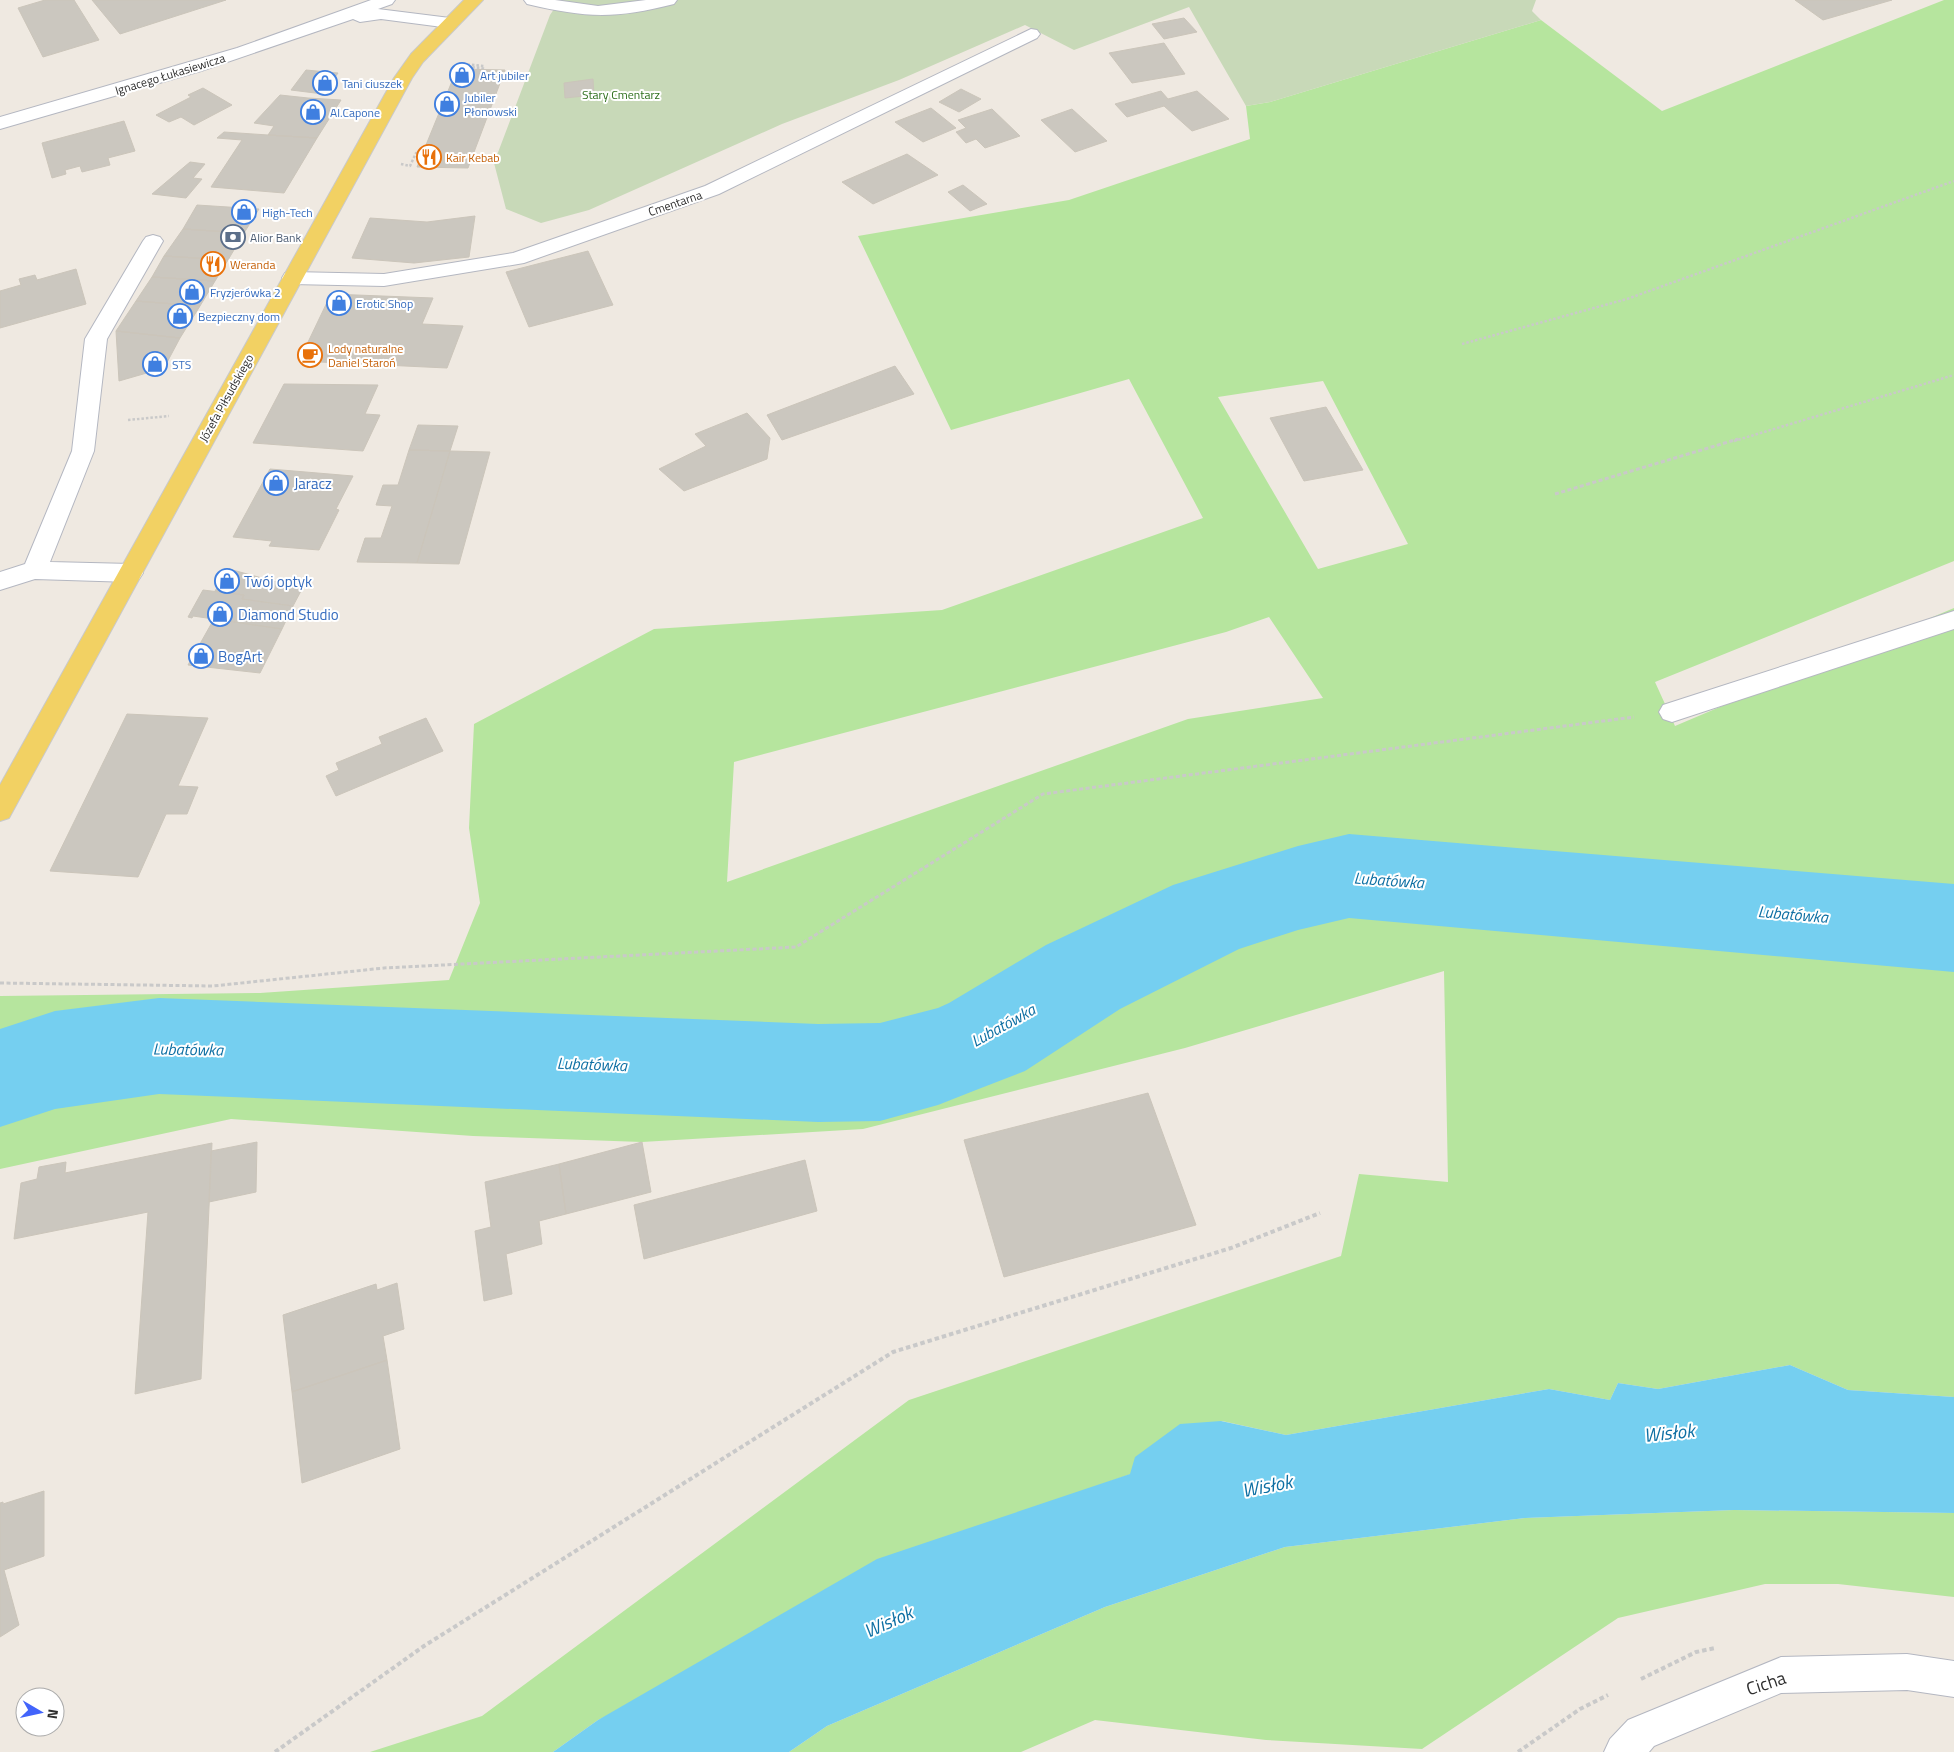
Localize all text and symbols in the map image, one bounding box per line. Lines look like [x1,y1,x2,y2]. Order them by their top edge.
street label: Ignacego Łukasiewicza [113,48,227,100]
shop icon: Art jubiler [449,62,475,88]
place label: Art jubiler [480,66,529,85]
shop icon: Tani ciuszek [312,70,338,96]
place label: Tani ciuszek [342,74,402,93]
park label: Stary Cmentarz [582,85,660,104]
place label: Jubiler Płonowski [464,88,517,121]
shop icon: Jubiler Płonowski [434,91,460,117]
shop icon: Al.Capone [300,99,326,125]
place label: Al.Capone [330,103,380,122]
restaurant icon: Kair Kebab [416,144,442,170]
place label: Kair Kebab [446,148,500,167]
street label: Cmentarna [646,185,704,221]
shop icon: High-Tech [231,199,257,225]
place label: High-Tech [262,203,313,222]
bank icon: Alior Bank [220,224,246,250]
place label: Alior Bank [250,228,302,247]
restaurant icon: Weranda [200,251,226,277]
place label: Weranda [230,255,275,274]
shop icon: Fryzjerówka 2 [179,279,205,305]
place label: Fryzjerówka 2 [210,283,281,302]
shop icon: Erotic Shop [326,290,352,316]
place label: Erotic Shop [356,294,413,313]
shop icon: Bezpieczny dom [167,303,193,329]
place label: Bezpieczny dom [198,307,280,326]
place label: Lody naturalne Daniel Staroń [328,339,403,372]
cafe icon: Lody naturalne Daniel Staroń [297,342,323,368]
street label: Józefa Piłsudskiego [194,350,258,446]
shop icon: STS [142,351,168,377]
place label: STS [172,355,191,374]
shop icon: Jaracz [263,470,289,496]
place label: Jaracz [294,472,332,495]
shop icon: Twój optyk [214,568,240,594]
place label: Twój optyk [244,570,312,593]
shop icon: Diamond Studio [207,601,233,627]
place label: Diamond Studio [238,603,339,626]
shop icon: BogArt [188,643,214,669]
place label: BogArt [218,645,263,668]
water label: Lubatówka [1353,866,1426,894]
water label: Lubatówka [1757,899,1830,929]
water label: Lubatówka [966,997,1040,1053]
water label: Lubatówka [153,1036,224,1062]
water label: Lubatówka [557,1051,628,1077]
water label: Wisłok [1642,1415,1698,1449]
water label: Wisłok [1239,1465,1297,1504]
water label: Wisłok [859,1596,919,1645]
street label: Cicha [1743,1664,1789,1702]
north arrow [15,1687,65,1737]
text: N [42,1708,64,1721]

